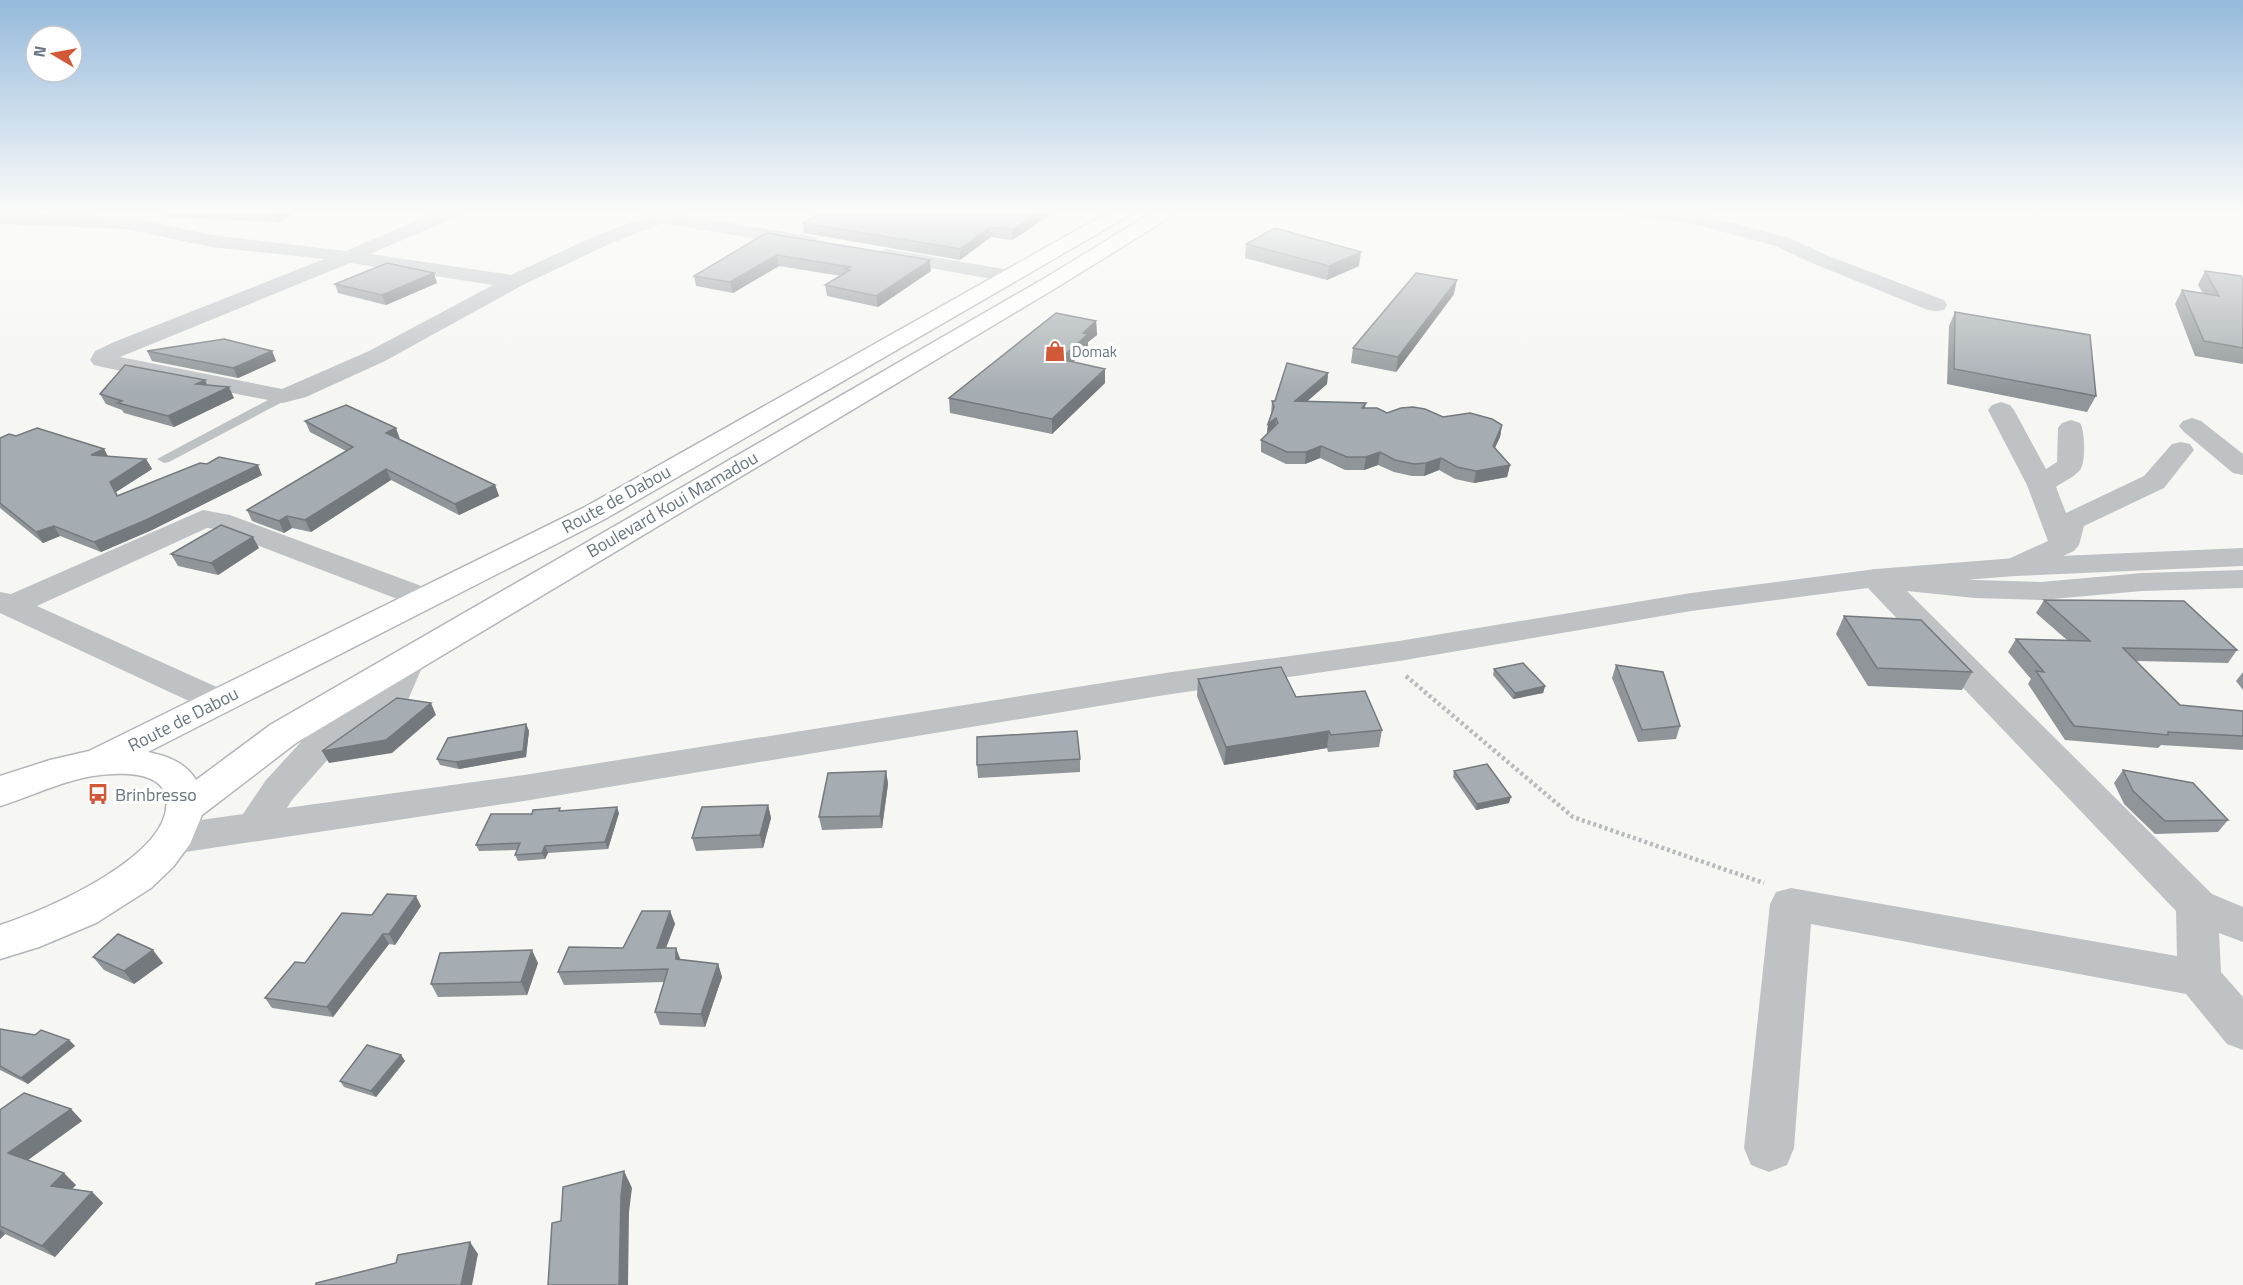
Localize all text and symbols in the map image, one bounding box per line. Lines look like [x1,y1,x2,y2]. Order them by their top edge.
north arrow [24,24,84,84]
text: N [26,44,52,59]
shop icon: Domak [1043,339,1067,363]
place label: Domak [1072,340,1117,363]
street label: Boulevard Koui Mamadou [581,444,763,564]
street label: Route de Dabou [556,458,676,540]
street label: Route de Dabou [123,679,243,759]
place label: Brinbresso [115,781,197,808]
bus stop icon: Brinbresso [86,782,110,806]

